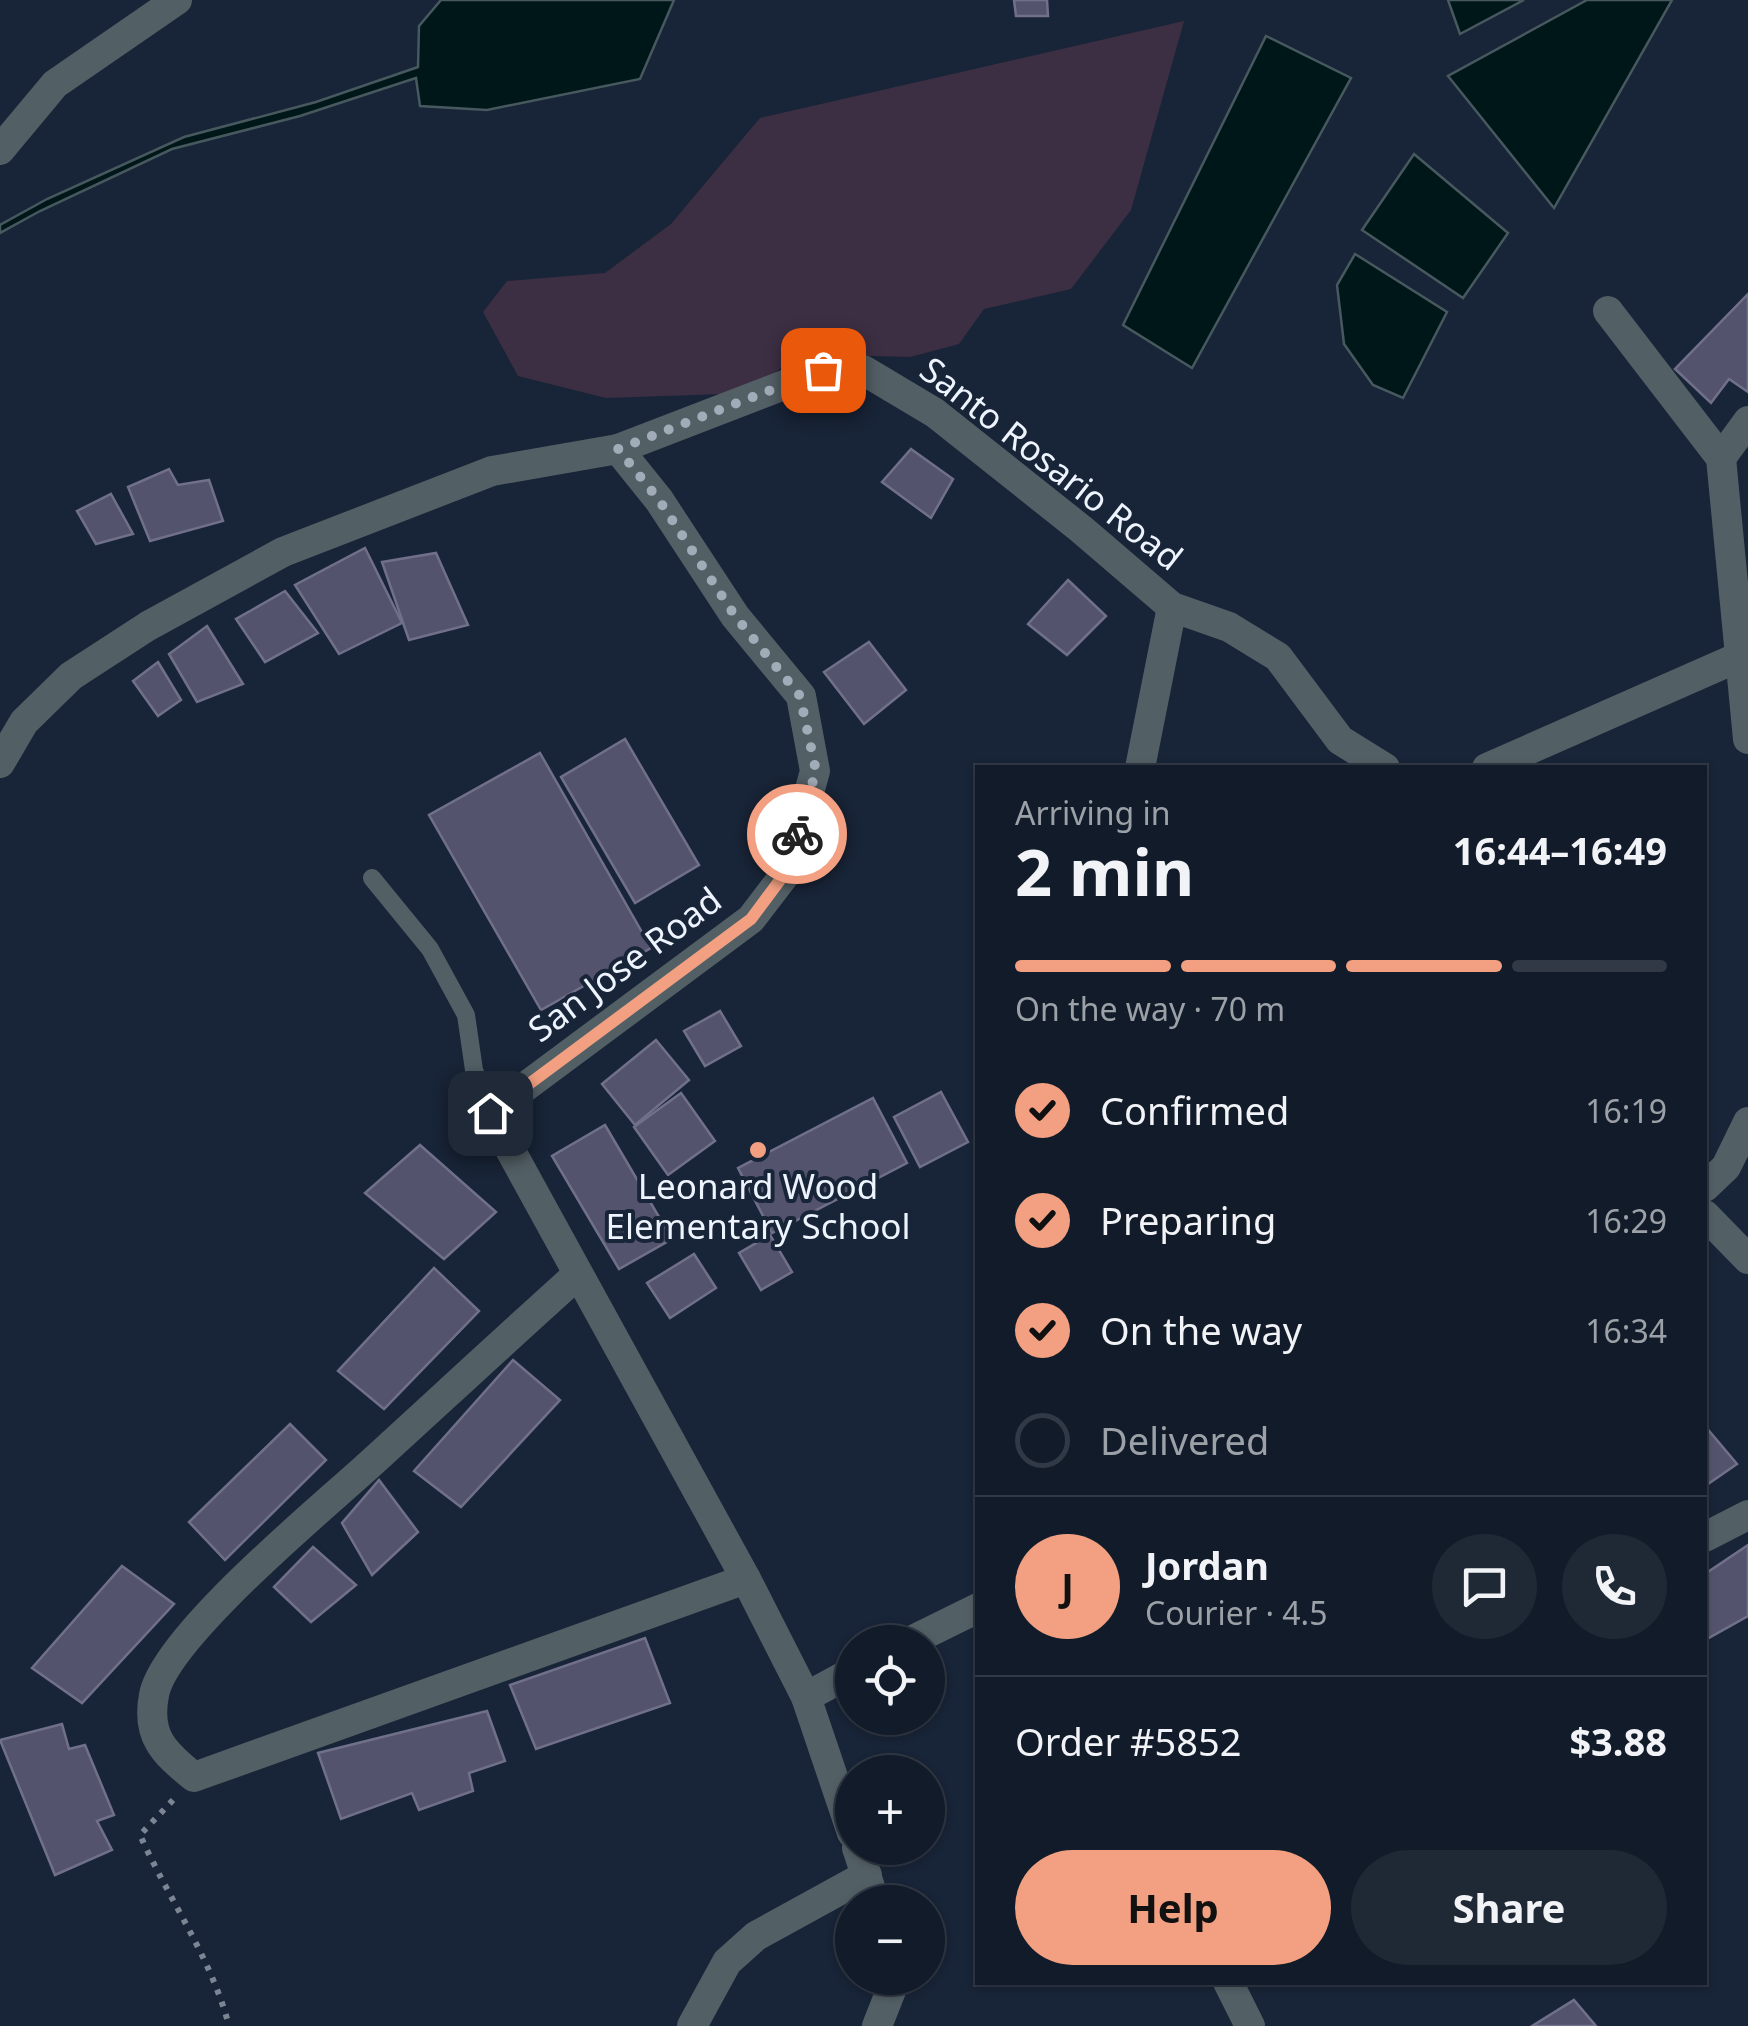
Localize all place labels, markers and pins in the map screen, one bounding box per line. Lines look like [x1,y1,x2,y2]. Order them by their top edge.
pin [781,328,866,413]
pin [448,1071,533,1156]
marker: Leonard Wood Elementary School [747,1139,769,1161]
place label: Leonard Wood Elementary School [605,1162,911,1249]

